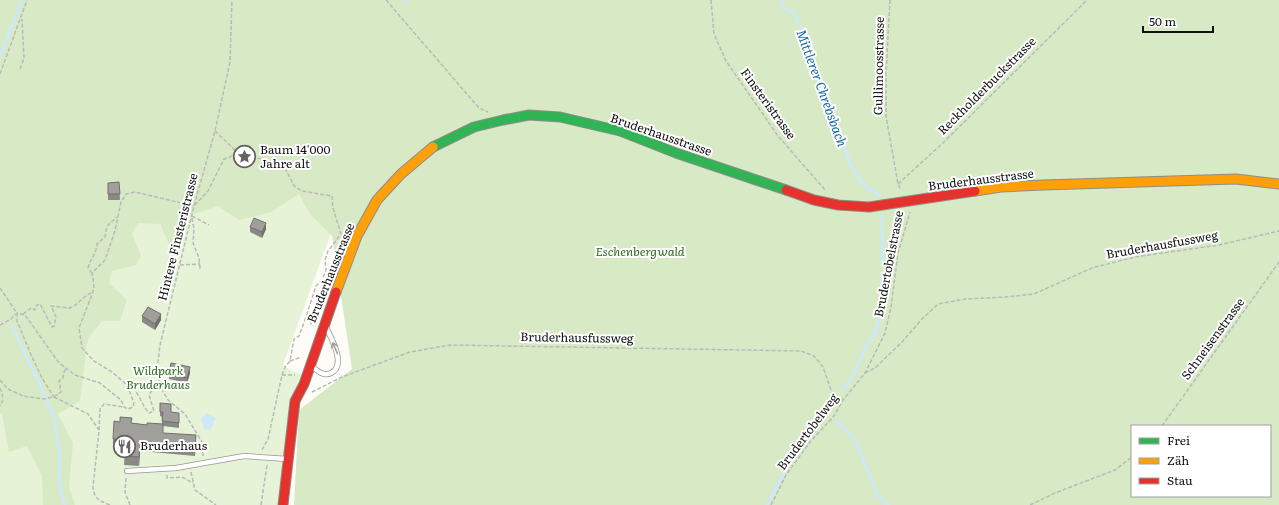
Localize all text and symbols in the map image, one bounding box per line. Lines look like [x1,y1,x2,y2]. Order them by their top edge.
scale bar [1143,8,1213,34]
text: 50 m [1149,12,1176,30]
street label: Gullimoosstrasse [868,17,888,115]
water label: Mittlerer Chrebsbach [792,27,853,149]
street label: Reckholderbuckstrasse [933,32,1039,138]
street label: Finsteristrasse [737,64,801,143]
street label: Bruderhausstrasse [608,108,714,160]
place label: Baum 14'000 Jahre alt [260,140,330,172]
place icon: Baum 14'000 Jahre alt [231,144,257,170]
street label: Bruderhausstrasse [927,164,1035,194]
street label: Hintere Finsteristrasse [152,171,202,302]
street label: Brudertobelstrasse [869,209,907,319]
street label: Bruderhausstrasse [302,220,358,325]
street label: Bruderhausfussweg [1104,225,1219,263]
park label: Eschenbergwald [595,242,685,260]
street label: Schneisenstrasse [1176,294,1248,383]
street label: Bruderhausfussweg [520,327,634,347]
one-way arrow [330,343,338,355]
park label: Wildpark Bruderhaus [126,361,190,393]
street label: Brudertobelweg [772,389,842,474]
legend [1131,425,1271,497]
text: Frei [1167,431,1190,449]
restaurant icon: Bruderhaus [112,433,138,459]
place label: Bruderhaus [140,436,208,454]
text: Zäh [1167,451,1189,469]
text: Stau [1167,471,1193,489]

